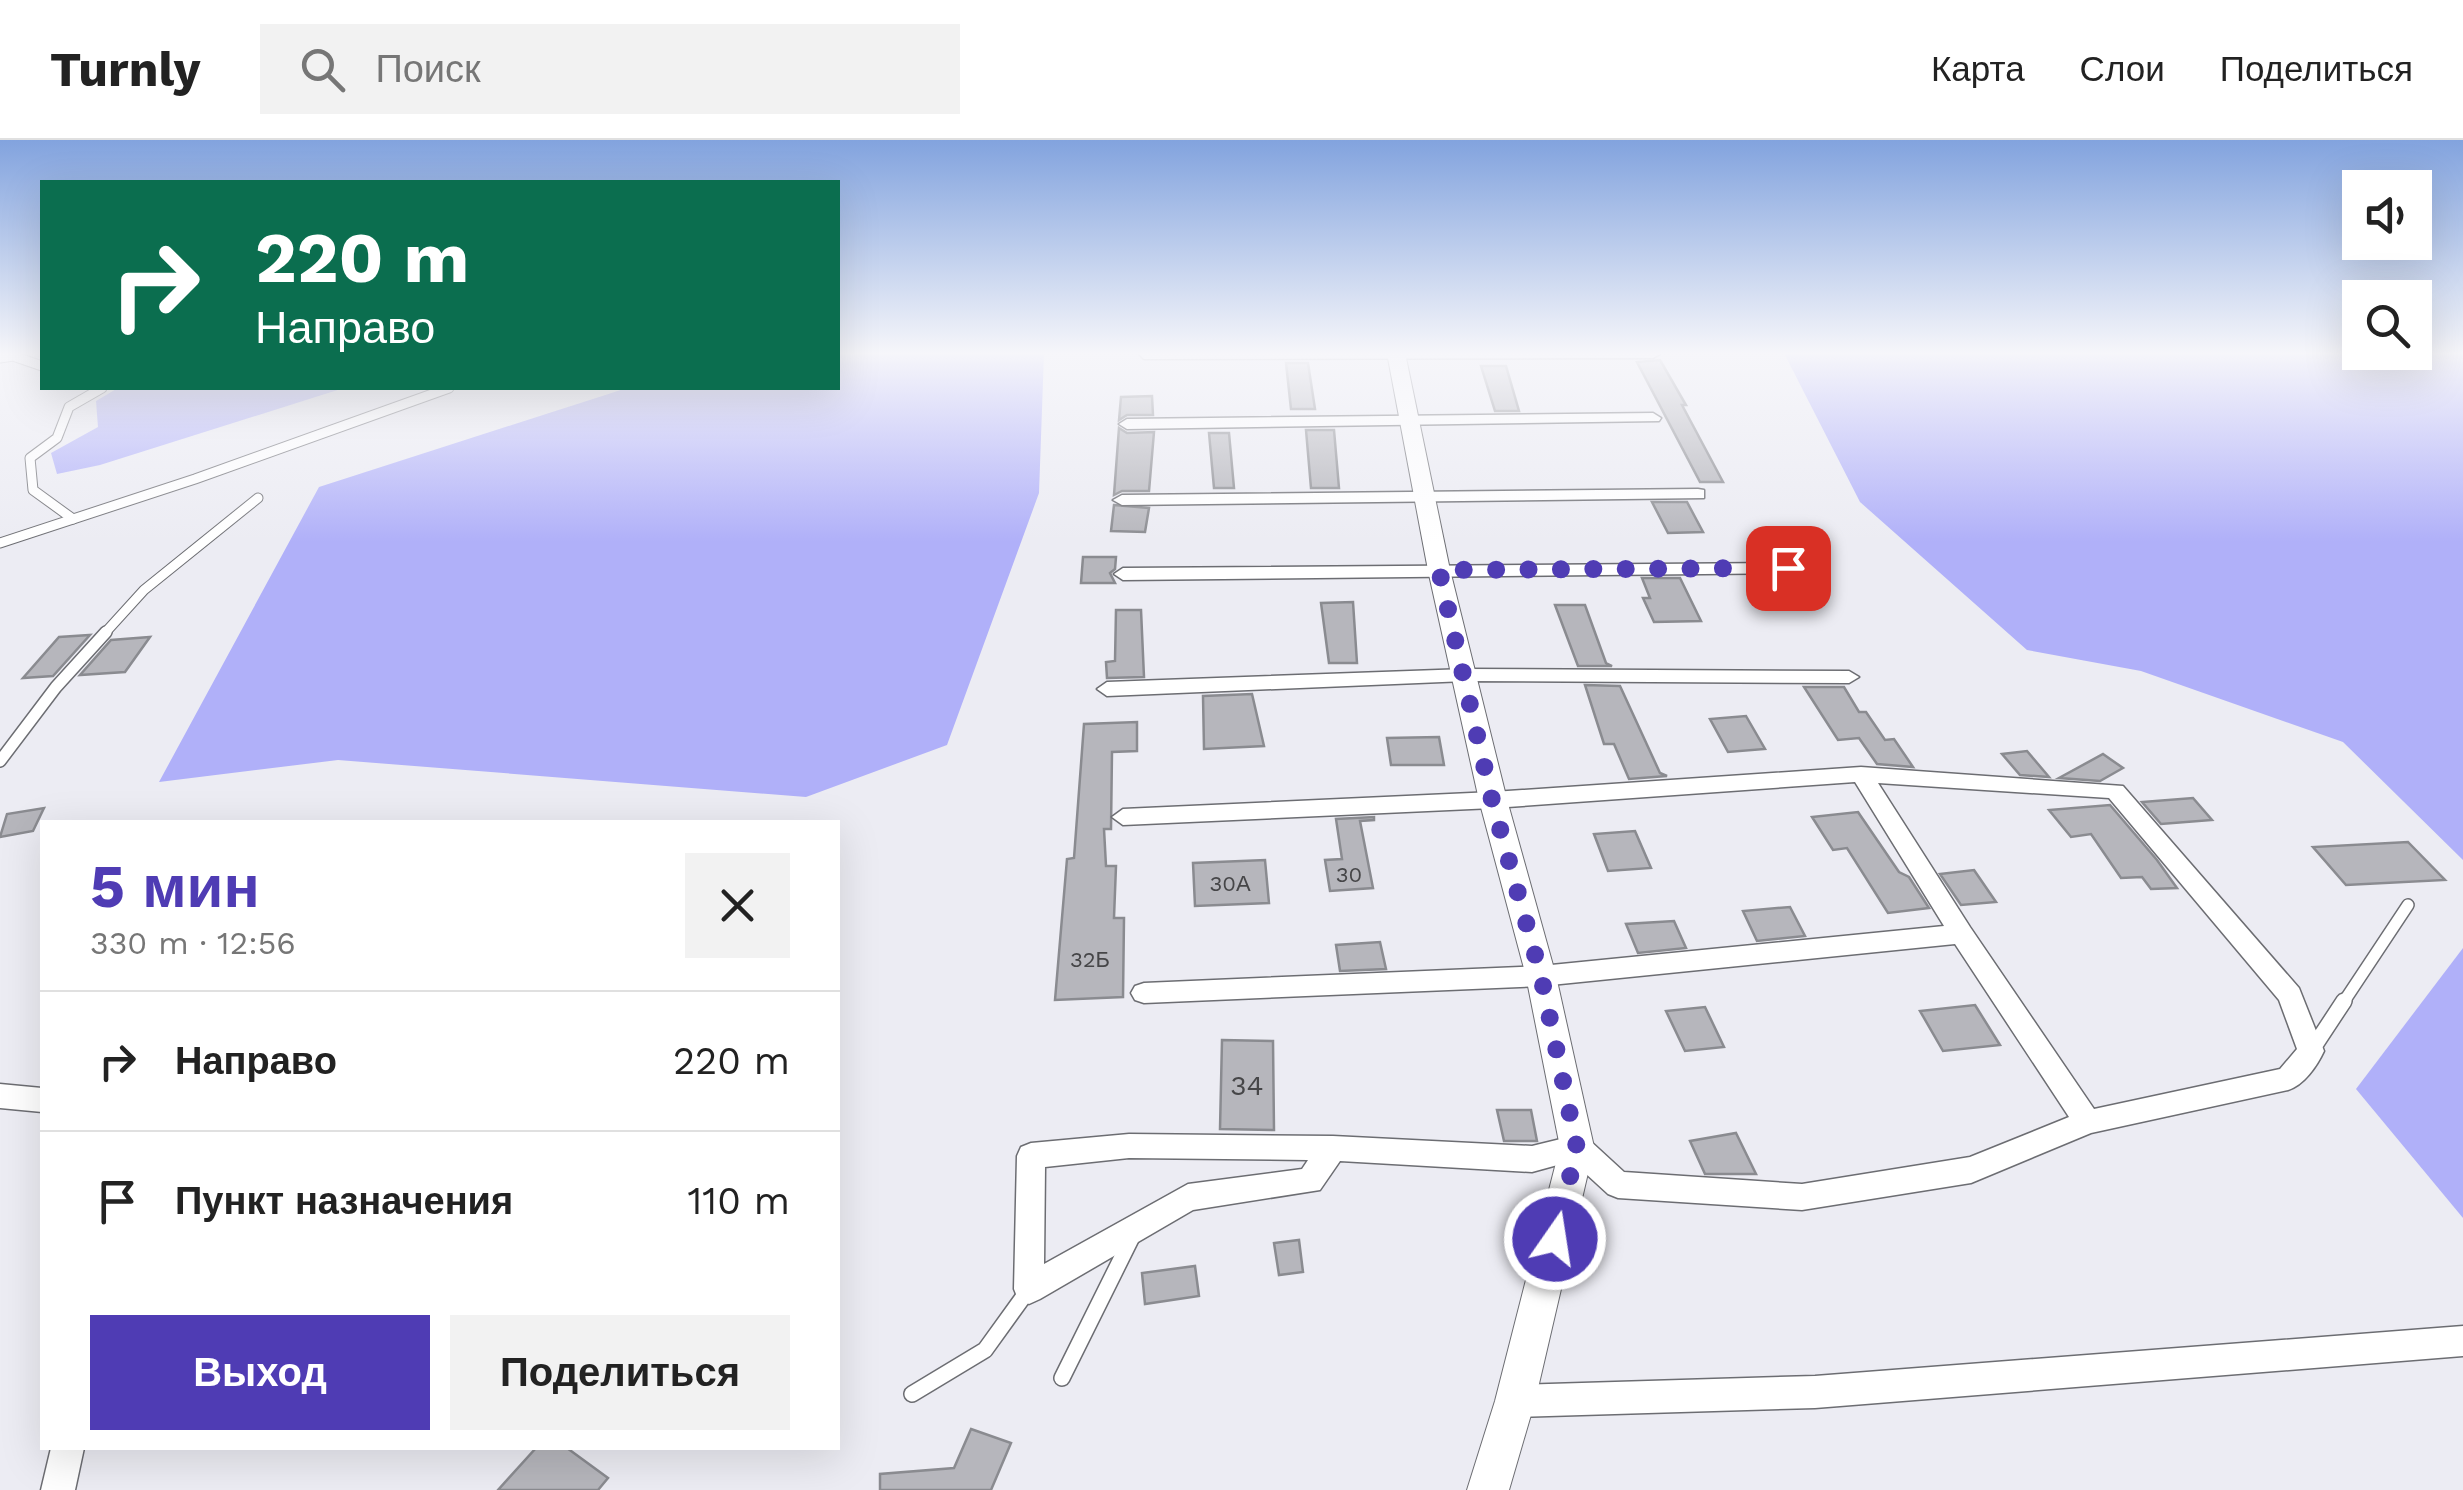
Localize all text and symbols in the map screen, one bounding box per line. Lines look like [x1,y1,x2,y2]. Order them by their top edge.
search box [260,24,960,114]
text: Turnly [50,41,200,98]
icon: search [295,42,350,97]
text: Поиск [375,47,481,91]
text: Карта [1931,48,2025,90]
text: Слои [2080,48,2165,90]
text: Поделиться [2220,48,2413,90]
map controls [2342,170,2432,370]
button: sound [2342,170,2432,260]
text: 220 m [255,217,469,299]
icon: right [90,220,220,350]
button: search [2342,280,2432,370]
text: Направо [255,301,435,354]
pin [1746,526,1831,611]
icon: arrive [1761,541,1816,596]
text: 5 мин [90,851,260,922]
button: close [685,853,790,958]
house number: 30 [1336,862,1362,887]
house number: 30А [1209,871,1251,896]
text: 330 m · 12:56 [90,924,296,962]
house number: 32Б [1070,947,1110,972]
icon: right [90,1034,145,1089]
text: Направо [175,1039,337,1083]
text: 220 m [673,1039,790,1083]
house number: 34 [1230,1069,1264,1102]
icon: arrive [90,1174,145,1229]
text: Пункт назначения [175,1179,513,1223]
text: 110 m [688,1179,790,1223]
position arrow [1503,1187,1607,1291]
button: Выход [90,1315,430,1430]
button: Поделиться [450,1315,790,1430]

